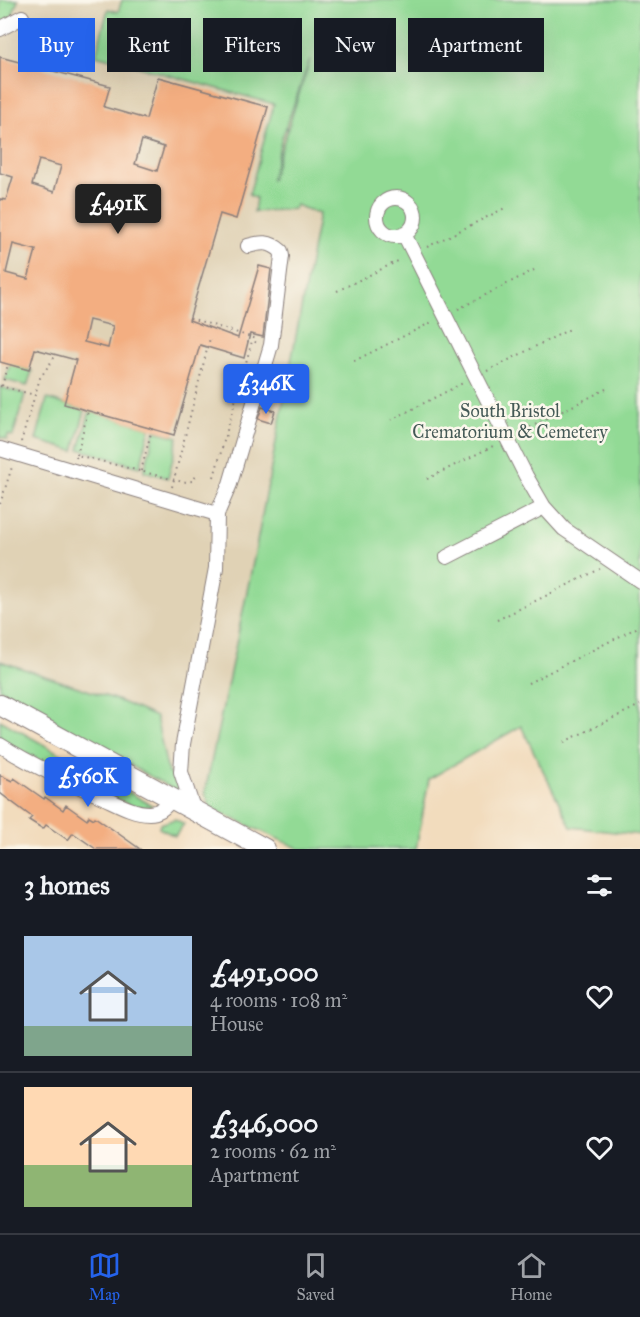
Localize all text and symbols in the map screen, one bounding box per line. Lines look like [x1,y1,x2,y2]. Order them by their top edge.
chip: Buy [18,18,95,72]
chip: Rent [107,18,191,72]
chip: Filters [203,18,302,72]
chip: New [314,18,396,72]
chip: Apartment [408,18,544,72]
pin: £491K [76,184,160,235]
text: £491K [89,191,147,215]
pin: £346K [224,364,308,415]
text: £346K [237,371,295,395]
park label: South Bristol Crematorium & Cemetery [412,400,608,443]
pin: £560K [46,757,130,808]
text: £560K [58,764,118,788]
text: 3 homes [24,869,110,901]
icon: filters [583,869,616,902]
text: £491,000 [210,956,319,988]
icon: home [72,960,144,1032]
icon: heart [583,980,616,1013]
text: 4 rooms · 108 m² [210,988,347,1012]
text: House [210,1012,264,1036]
text: £346,000 [210,1107,318,1139]
icon: home [72,1111,144,1183]
icon: heart [583,1131,616,1164]
text: 2 rooms · 62 m² [210,1139,336,1163]
text: Apartment [210,1163,299,1187]
tab: Map [88,1249,121,1304]
tab: Saved [297,1249,335,1304]
tab: Home [510,1249,552,1304]

